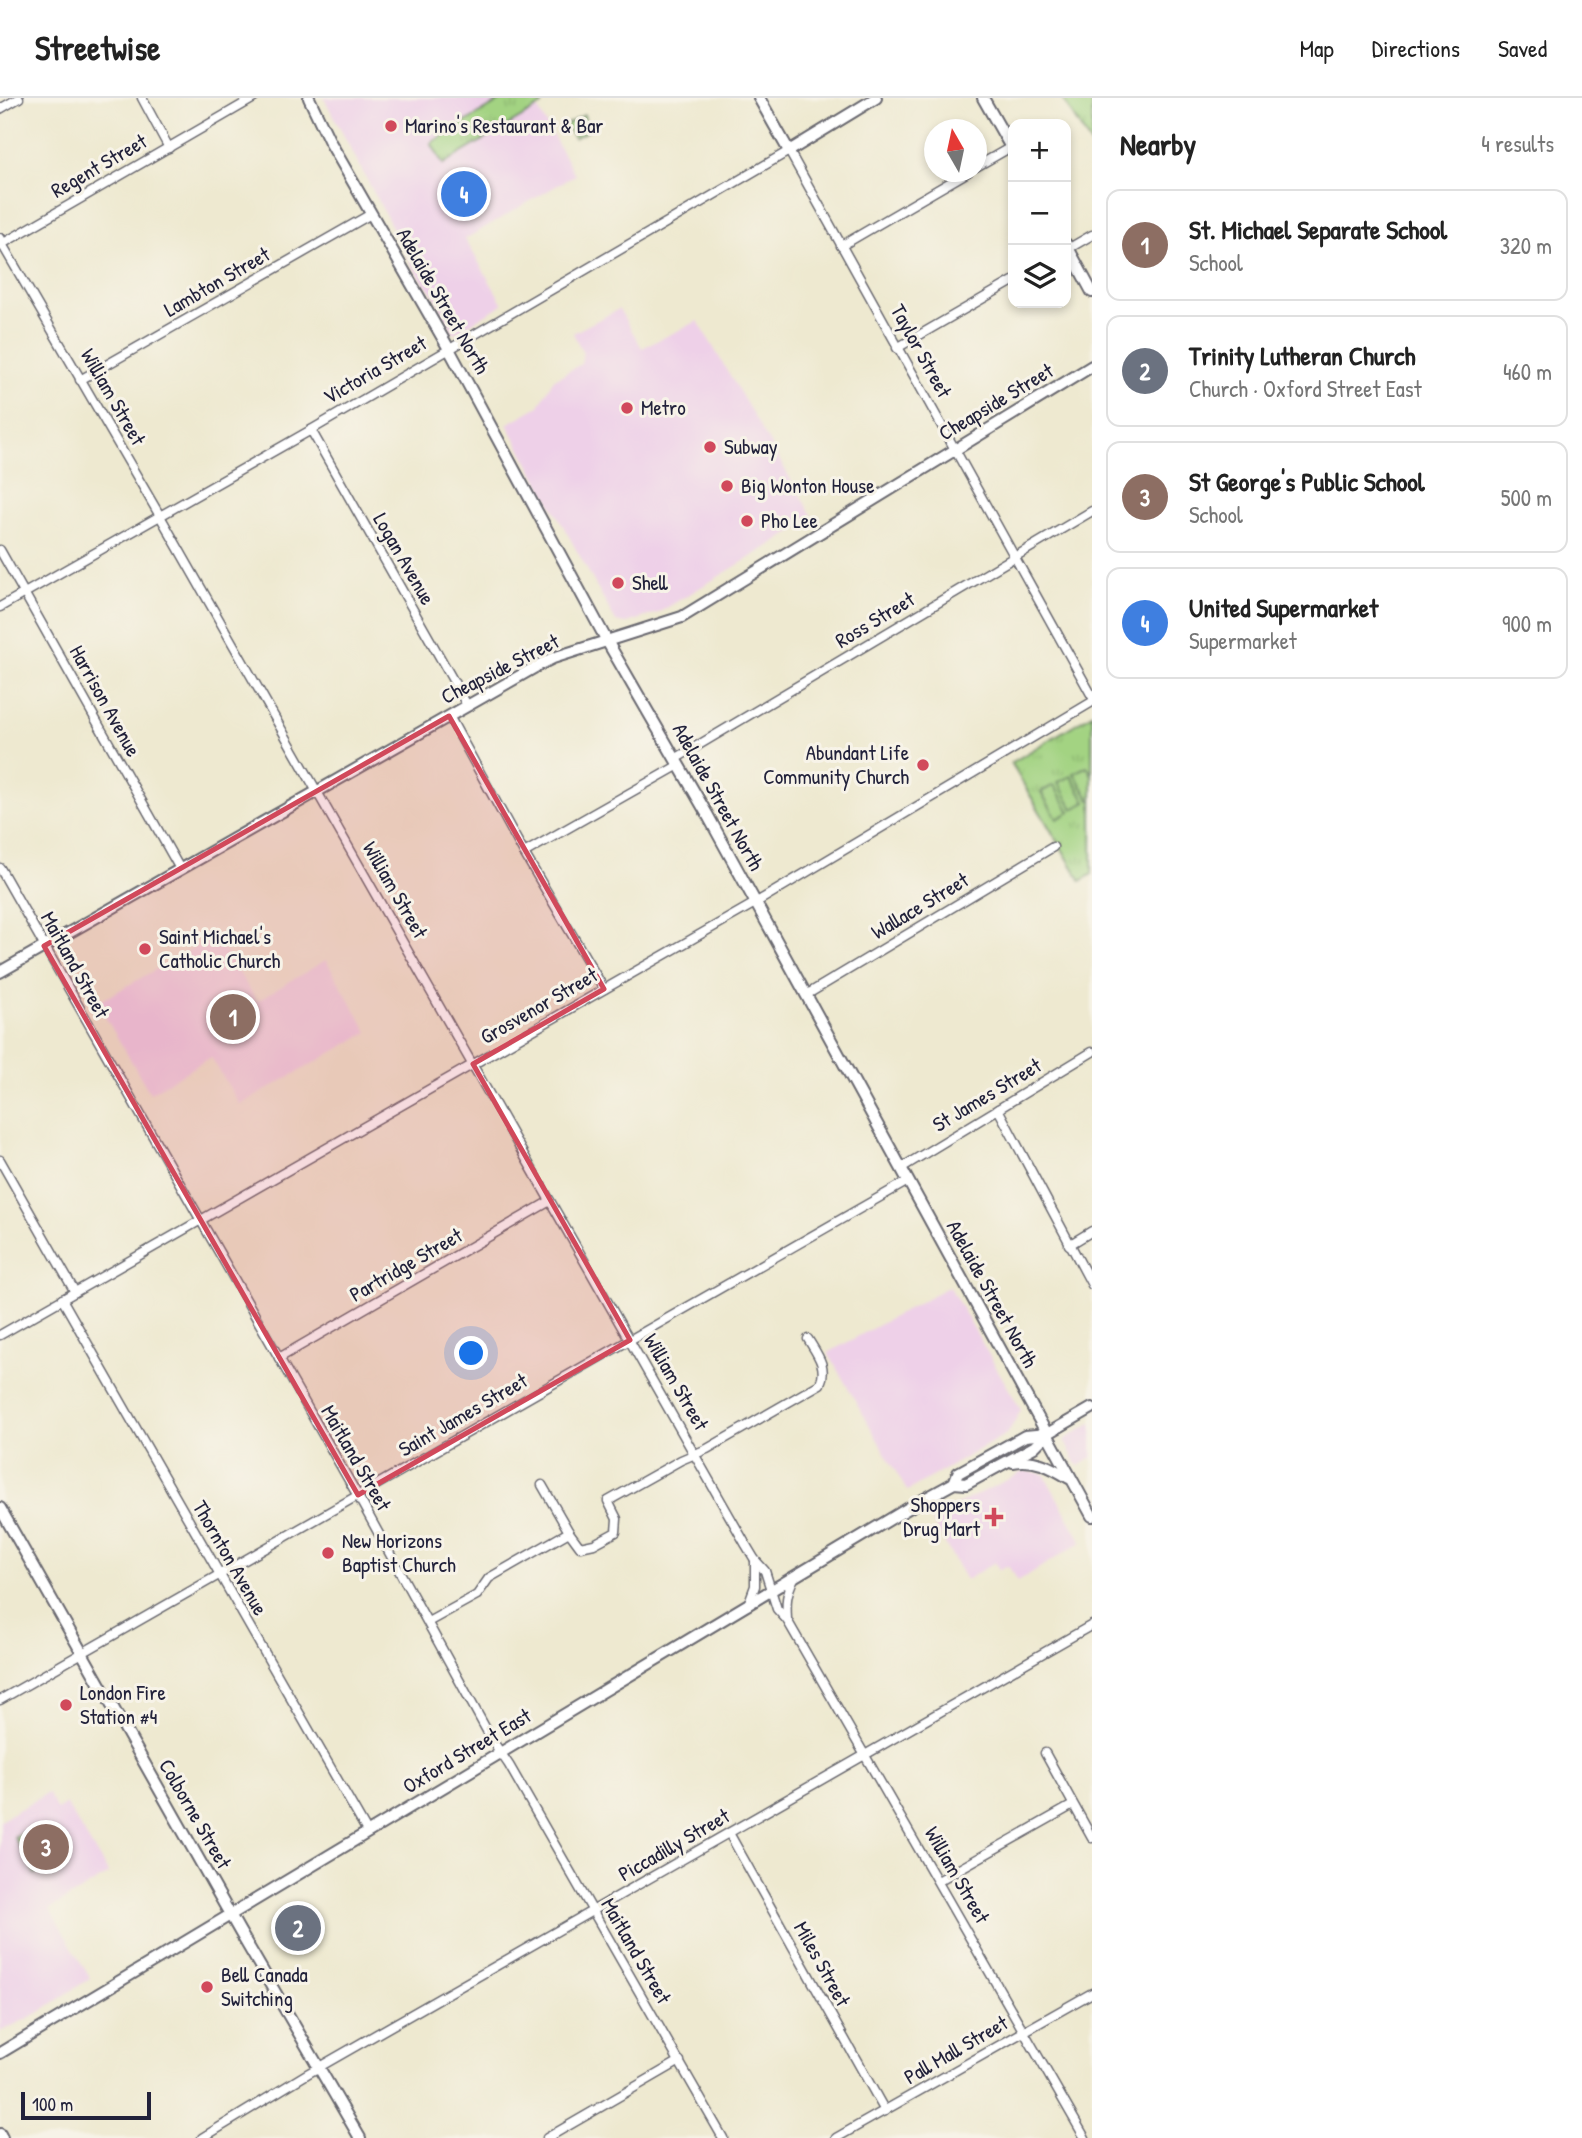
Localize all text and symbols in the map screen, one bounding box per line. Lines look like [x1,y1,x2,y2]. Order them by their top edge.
text: Streetwise [35,26,160,70]
text: Map [1300,32,1334,64]
text: Directions [1372,32,1460,64]
text: Saved [1498,32,1547,64]
place label: Marino's Restaurant & Bar [405,111,603,140]
marker: Marino's Restaurant & Bar [383,118,399,134]
north arrow [924,119,987,182]
map controls [1008,119,1071,308]
button: + [1008,119,1071,182]
text: Nearby [1120,124,1196,164]
street label: Regent Street [46,126,153,205]
text: 4 results [1481,128,1554,159]
pin: 4 [441,168,487,220]
button: − [1008,182,1071,245]
text: St. Michael Separate School [1189,212,1447,247]
street label: Adelaide Street North [390,222,497,379]
text: 1 [1141,230,1149,261]
text: 320 m [1500,230,1552,261]
street label: Lambton Street [158,239,276,324]
button: layers [1008,245,1071,308]
text: School [1189,247,1243,278]
street label: Taylor Street [884,299,959,403]
street label: Victoria Street [318,328,432,411]
text: Trinity Lutheran Church [1189,338,1415,373]
street label: William Street [74,343,153,451]
street label: Cheapside Street [933,356,1059,447]
text: 2 [1140,356,1150,387]
text: 460 m [1503,356,1552,387]
text: Church · Oxford Street East [1189,373,1422,404]
place label: Metro [641,393,686,422]
marker: Metro [619,400,635,416]
place label: Subway [724,432,778,461]
marker: Subway [702,439,718,455]
text: St George's Public School [1189,464,1425,499]
place label: Big Wonton House [741,471,875,500]
marker: Big Wonton House [719,478,735,494]
text: 3 [1140,482,1150,513]
text: 500 m [1501,482,1552,513]
text: School [1189,499,1243,530]
place label: Pho Lee [761,506,818,535]
street label: Logan Avenue [367,508,442,610]
marker: Pho Lee [739,513,755,529]
place label: Shell [632,568,669,597]
marker: Shell [610,575,626,591]
street label: Ross Street [830,584,921,655]
text: United Supermarket [1189,590,1378,625]
text: 4 [1141,608,1149,639]
text: 900 m [1502,608,1552,639]
text: Supermarket [1189,625,1297,656]
street label: Cheapside Street [436,626,564,711]
street label: Harrison Avenue [63,640,148,762]
street label: Adelaide Street North [666,718,771,876]
place label: Abundant Life Community Church [763,738,909,791]
marker: Abundant Life Community Church [915,757,931,773]
street label: William Street [356,836,435,944]
street label: Wallace Street [866,865,974,946]
street label: Maitland Street [34,906,117,1024]
place label: Saint Michael's Catholic Church [159,922,280,975]
marker: Saint Michael's Catholic Church [137,941,153,957]
street label: Grosvenor Street [475,960,603,1051]
pin: 1 [210,991,256,1043]
street label: St James Street [927,1050,1047,1138]
street label: Adelaide Street North [940,1215,1045,1373]
street label: Partridge Street [344,1220,468,1309]
street label: William Street [637,1328,716,1436]
your location [454,1336,488,1370]
street label: Saint James Street [393,1365,533,1463]
street label: Maitland Street [314,1399,399,1517]
place label: Shoppers Drug Mart [903,1490,981,1543]
street label: Thornton Avenue [186,1495,275,1620]
marker: Shoppers Drug Mart [986,1509,1002,1525]
place label: New Horizons Baptist Church [342,1526,456,1579]
marker: New Horizons Baptist Church [320,1545,336,1561]
place label: London Fire Station #4 [80,1678,166,1731]
marker: London Fire Station #4 [58,1697,74,1713]
street label: Oxford Street East [397,1700,537,1800]
street label: Colborne Street [152,1754,239,1875]
street label: Piccadilly Street [613,1801,735,1888]
pin: 3 [23,1821,69,1873]
street label: William Street [918,1821,997,1929]
street label: Maitland Street [594,1892,679,2010]
pin: 2 [275,1902,321,1954]
street label: Miles Street [787,1916,858,2012]
place label: Bell Canada Switching [221,1960,308,2013]
marker: Bell Canada Switching [199,1979,215,1995]
street label: Pall Mall Street [898,2008,1014,2091]
scale bar [21,2089,150,2121]
text: 100 m [32,2091,73,2117]

